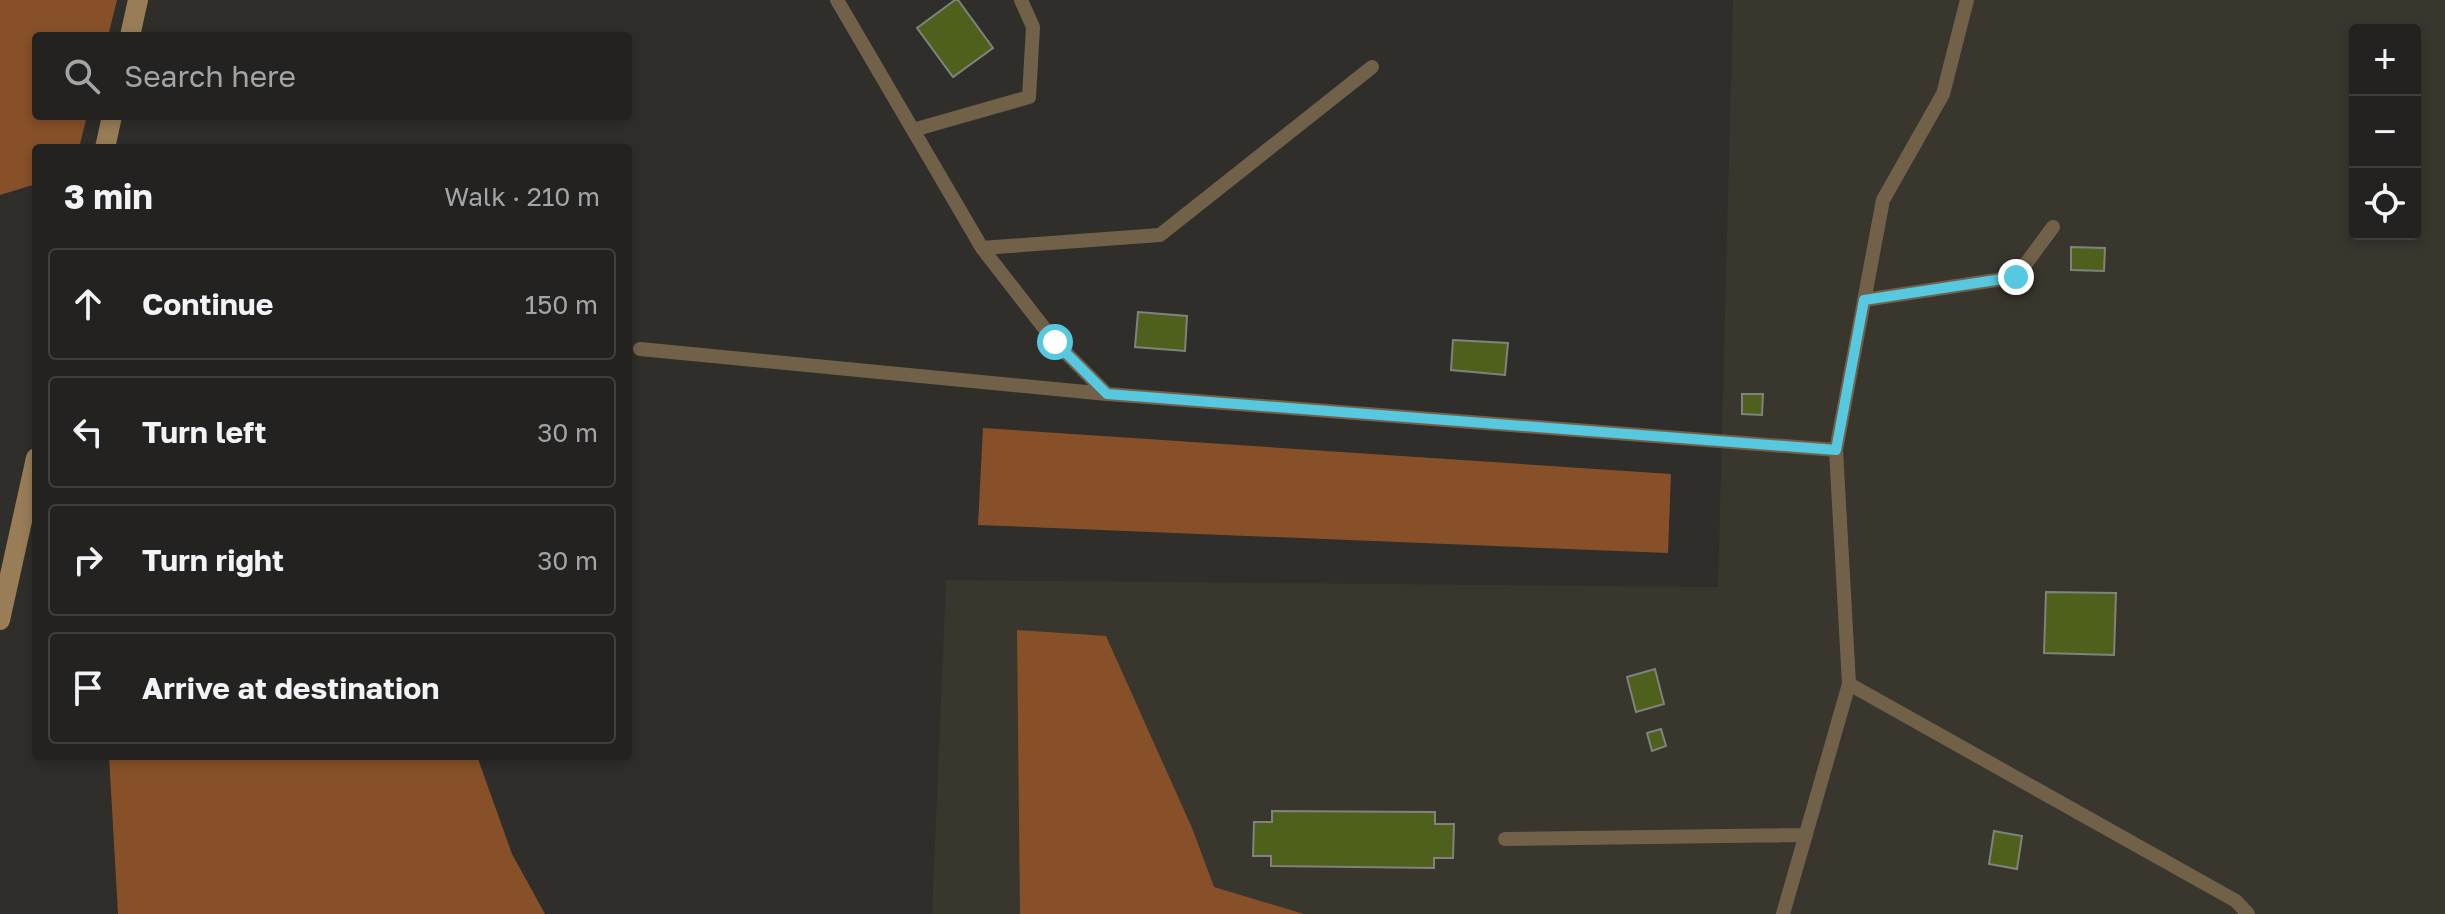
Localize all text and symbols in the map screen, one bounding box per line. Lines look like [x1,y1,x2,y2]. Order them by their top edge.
map controls [2349,24,2421,240]
button: + [2349,24,2421,96]
search box [32,32,632,120]
icon: search [60,54,104,98]
text: Search here [124,58,296,94]
button: − [2349,96,2421,168]
button: locate [2349,168,2421,240]
text: 3 min [64,176,153,216]
text: Walk · 210 m [444,181,600,212]
route end [1998,259,2034,295]
icon: ahead [66,282,110,326]
text: Continue [142,286,273,322]
text: 150 m [525,289,598,320]
route start [1037,324,1073,360]
icon: left [66,410,110,454]
text: Turn left [142,414,267,450]
text: 30 m [537,417,598,448]
icon: right [66,538,110,582]
text: Turn right [142,542,284,578]
text: 30 m [537,545,598,576]
icon: arrive [66,666,110,710]
text: Arrive at destination [142,670,439,706]

